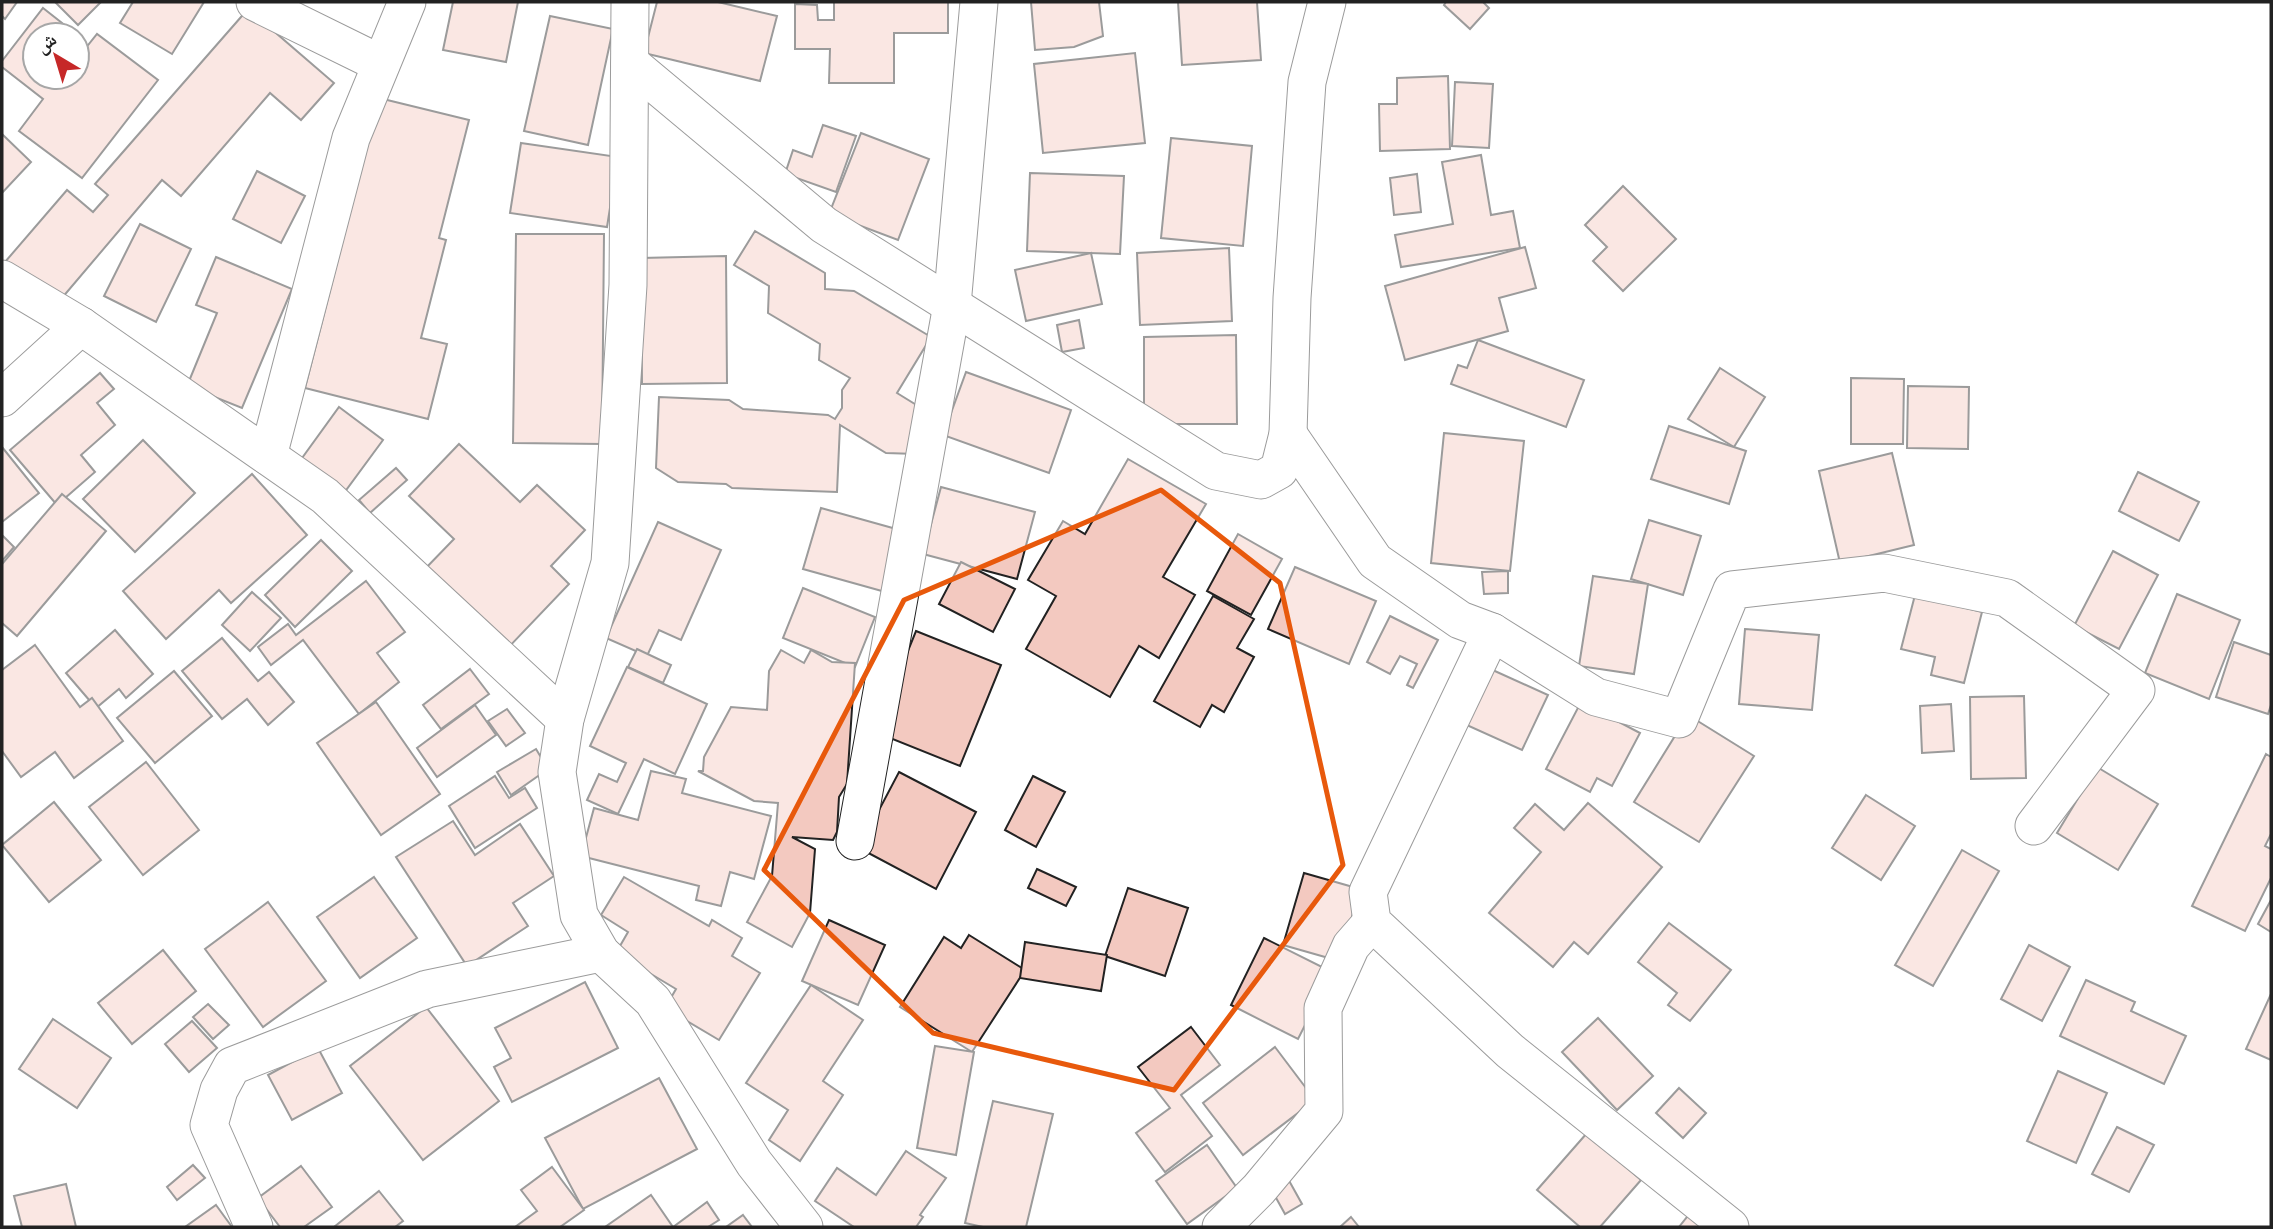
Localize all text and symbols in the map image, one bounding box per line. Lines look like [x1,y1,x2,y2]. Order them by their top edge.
north arrow [21,21,91,91]
text: ش [30,27,61,58]

